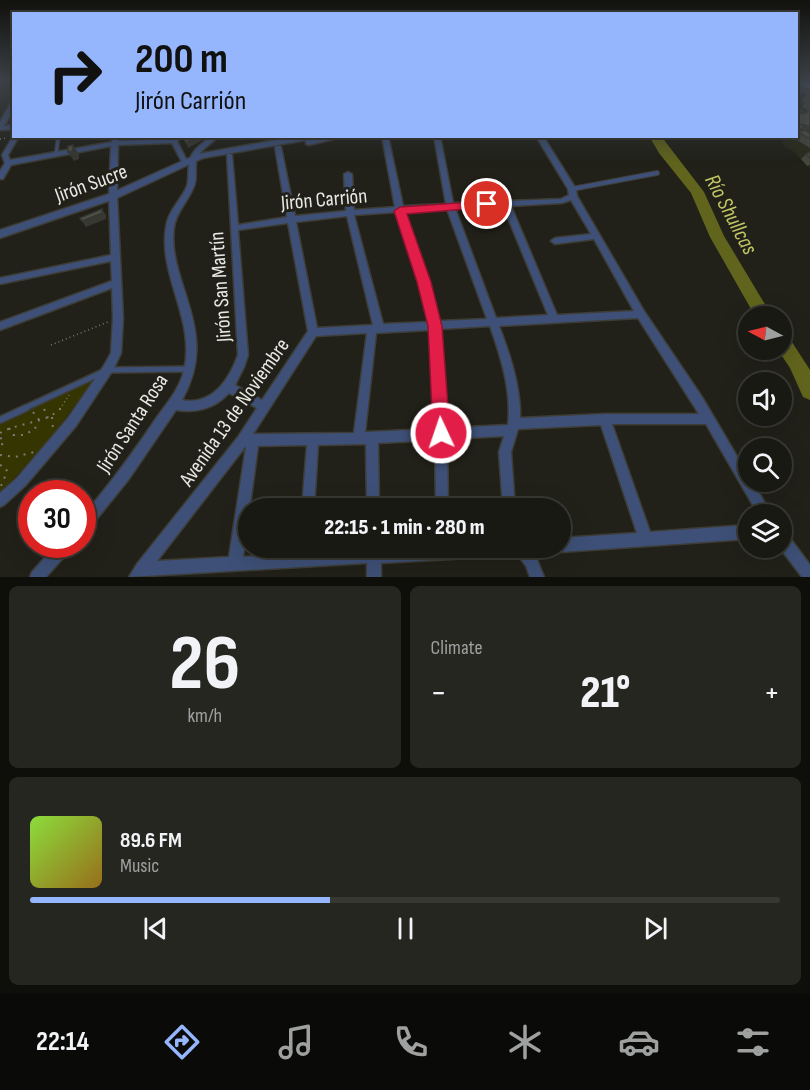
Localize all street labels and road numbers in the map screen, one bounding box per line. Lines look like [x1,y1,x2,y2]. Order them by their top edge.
street label: Jirón Sucre [51,159,131,208]
street label: Jirón Carrión [279,183,368,216]
street label: Jirón San Martín [204,231,237,344]
street label: Avenida 13 de Noviembre [174,334,295,492]
street label: Jirón Santa Rosa [91,369,174,478]

